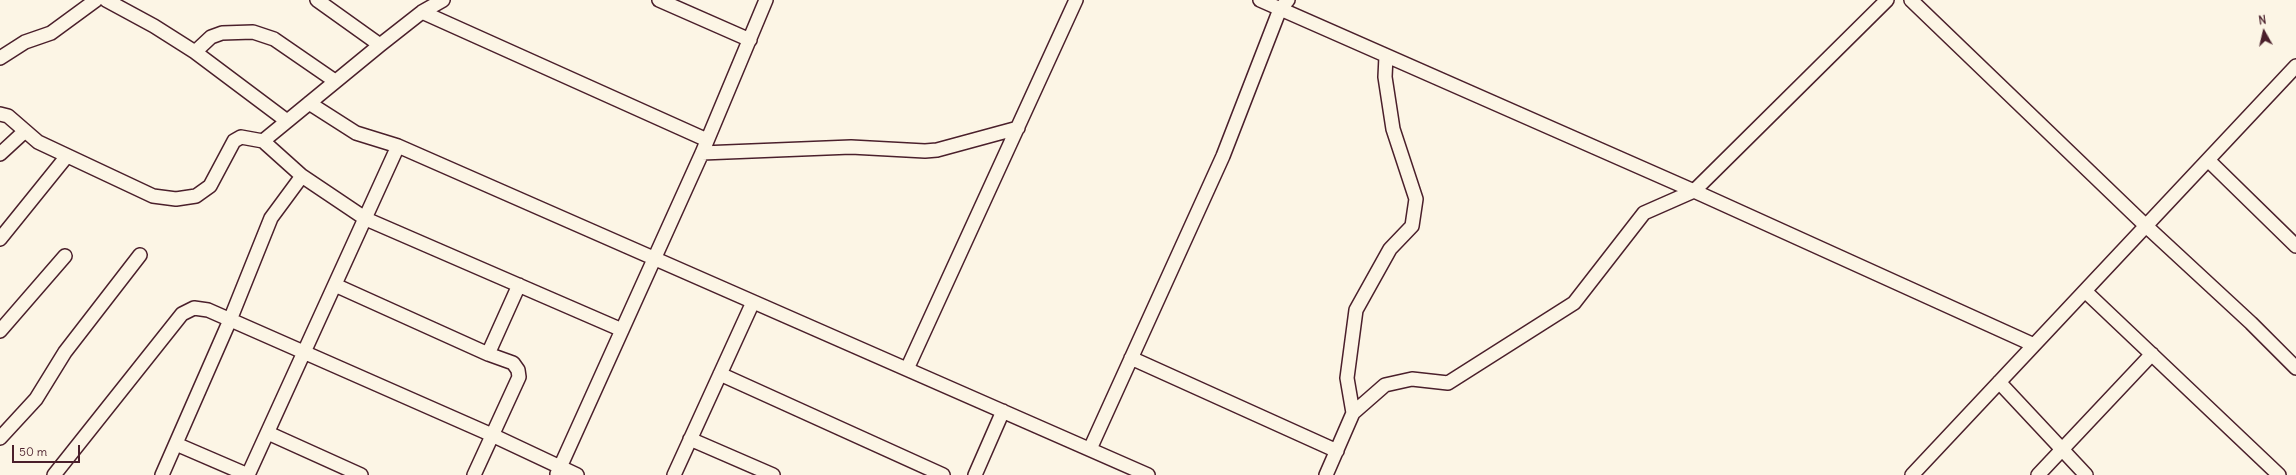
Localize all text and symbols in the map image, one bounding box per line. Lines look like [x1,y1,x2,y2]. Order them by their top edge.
north arrow [2244,12,2284,52]
text: N [2258,13,2267,28]
scale bar [14,437,82,463]
text: 50 m [19,444,47,459]

